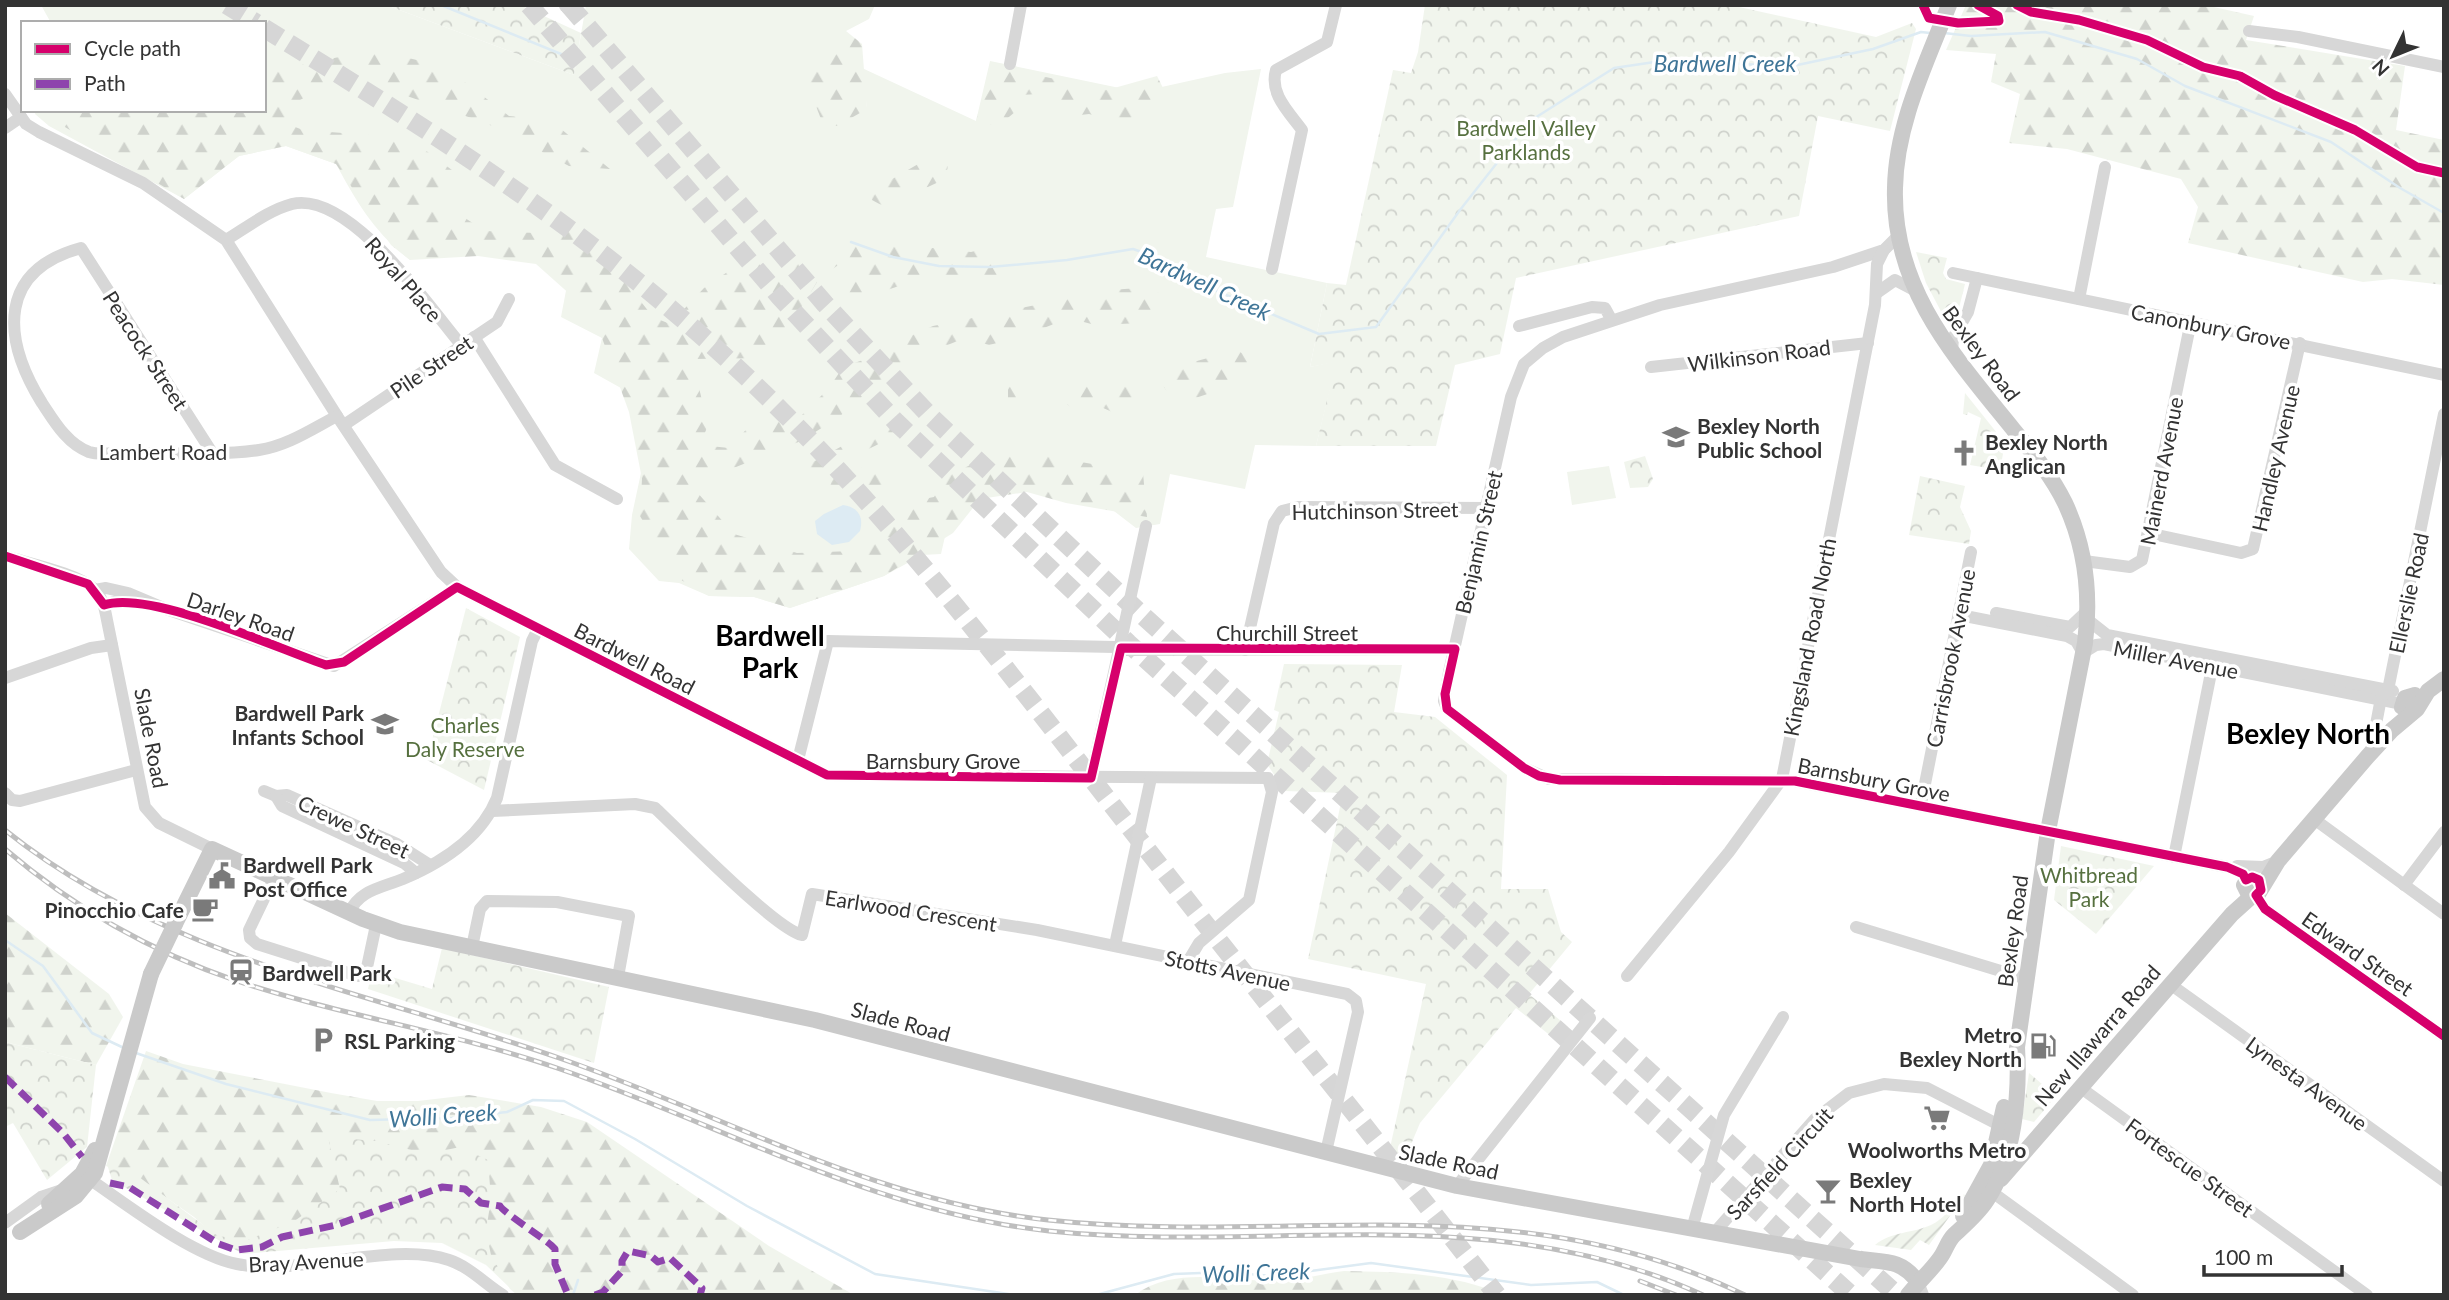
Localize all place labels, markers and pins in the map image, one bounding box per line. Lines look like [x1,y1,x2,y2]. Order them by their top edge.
place label: Bexley North Public School [1697,413,1822,462]
school or university icon: Bexley North Public School [1661,422,1691,452]
place label: Bexley North Anglican [1984,429,2108,478]
church icon: Bexley North Anglican [1949,438,1979,468]
place label: Bardwell Park Infants School [231,700,365,749]
school or university icon: Bardwell Park Infants School [370,709,400,739]
place label: Bardwell Park Post Office [243,852,373,901]
public building icon: Bardwell Park Post Office [207,861,237,891]
cafe icon: Pinocchio Cafe [190,894,220,924]
place label: Pinocchio Cafe [45,897,184,922]
station icon: Bardwell Park [226,957,256,987]
place label: Bardwell Park [262,960,392,985]
place label: Metro Bexley North [1899,1022,2022,1071]
parking icon: RSL Parking [308,1025,338,1055]
place label: RSL Parking [344,1028,455,1053]
fuel station icon: Metro Bexley North [2028,1031,2058,1061]
supermarket icon: Woolworths Metro [1922,1103,1952,1133]
place label: Woolworths Metro [1848,1137,2026,1162]
place label: Bexley North Hotel [1849,1167,1961,1216]
bar icon: Bexley North Hotel [1813,1176,1843,1206]

